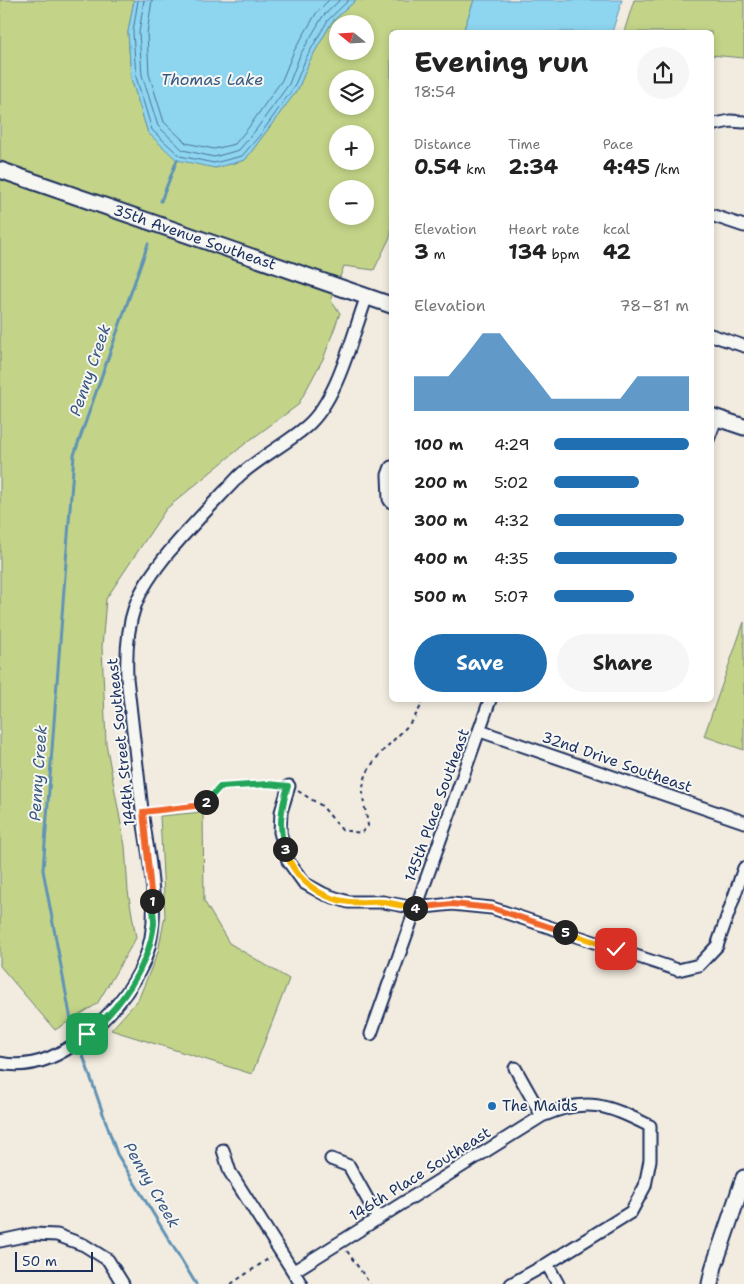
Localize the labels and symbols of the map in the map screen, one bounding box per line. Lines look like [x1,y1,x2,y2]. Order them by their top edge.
north arrow [329,15,374,60]
water label: Thomas Lake [161,69,263,90]
street label: 35th Avenue Southeast [111,200,279,275]
water label: Penny Creek [64,321,116,419]
street label: 144th Street Southeast [102,657,140,827]
water label: Penny Creek [24,724,52,822]
street label: 145th Place Southeast [400,726,474,884]
street label: 32nd Drive Southeast [539,727,695,797]
pin: 2 [194,790,218,814]
pin: 3 [272,836,298,862]
pin: 1 [140,888,164,914]
pin: 4 [402,896,428,920]
pin: 5 [552,920,578,944]
pin [595,928,637,970]
pin [66,1013,108,1055]
place label: The Maids [502,1096,578,1116]
marker: The Maids [486,1100,498,1112]
street label: 146th Place Southeast [346,1122,494,1226]
water label: Penny Creek [119,1138,185,1232]
scale bar [15,1249,92,1272]

